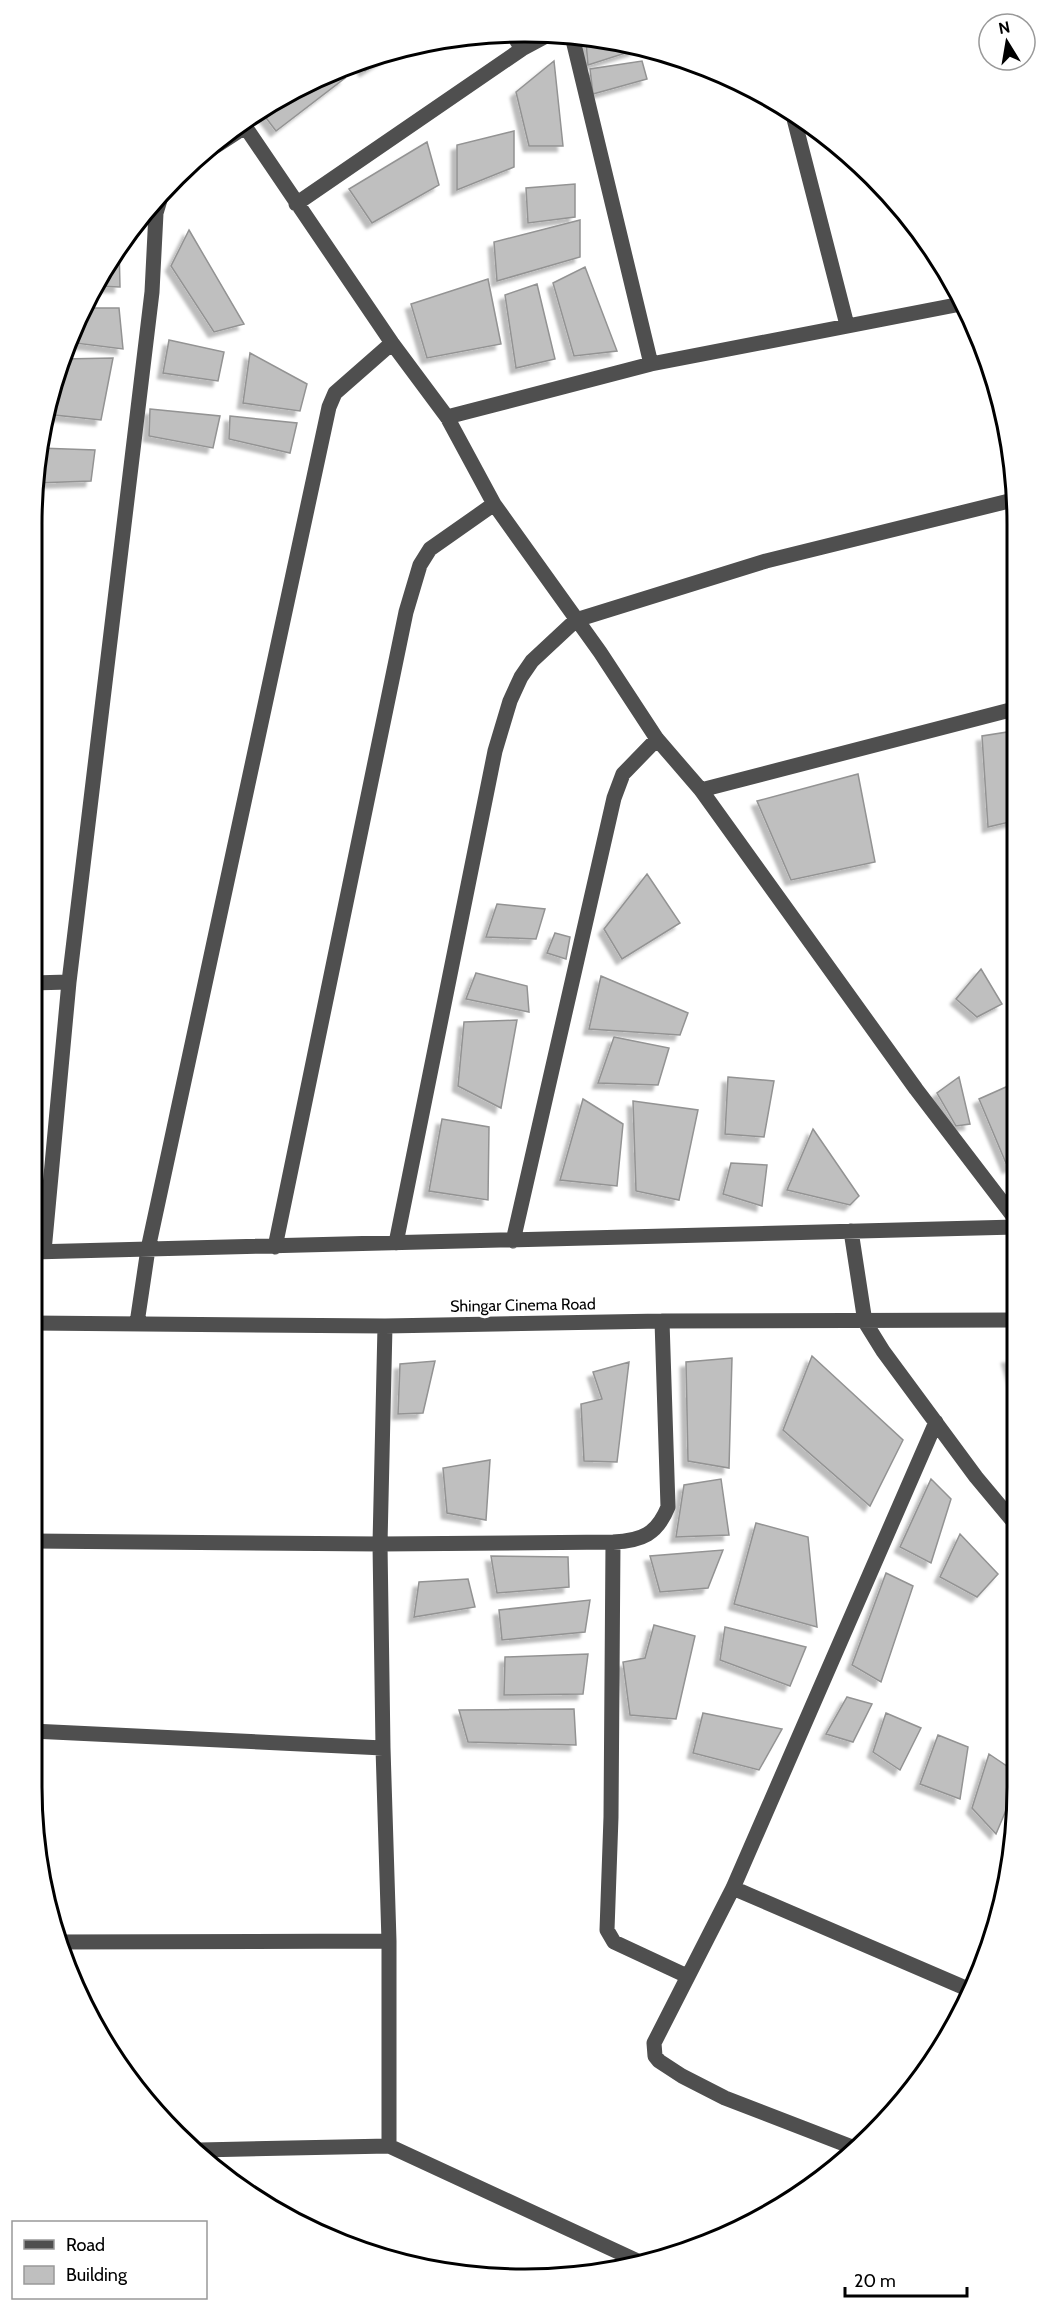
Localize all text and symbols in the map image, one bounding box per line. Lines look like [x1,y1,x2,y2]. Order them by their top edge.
north arrow [977,12,1037,72]
text: N [997,17,1012,38]
street label: Shingar Cinema Road [450,1294,596,1316]
legend [12,2221,207,2299]
text: Road [66,2234,105,2256]
scale bar [845,2260,966,2298]
text: Building [66,2264,128,2286]
text: 20 m [854,2270,896,2292]

